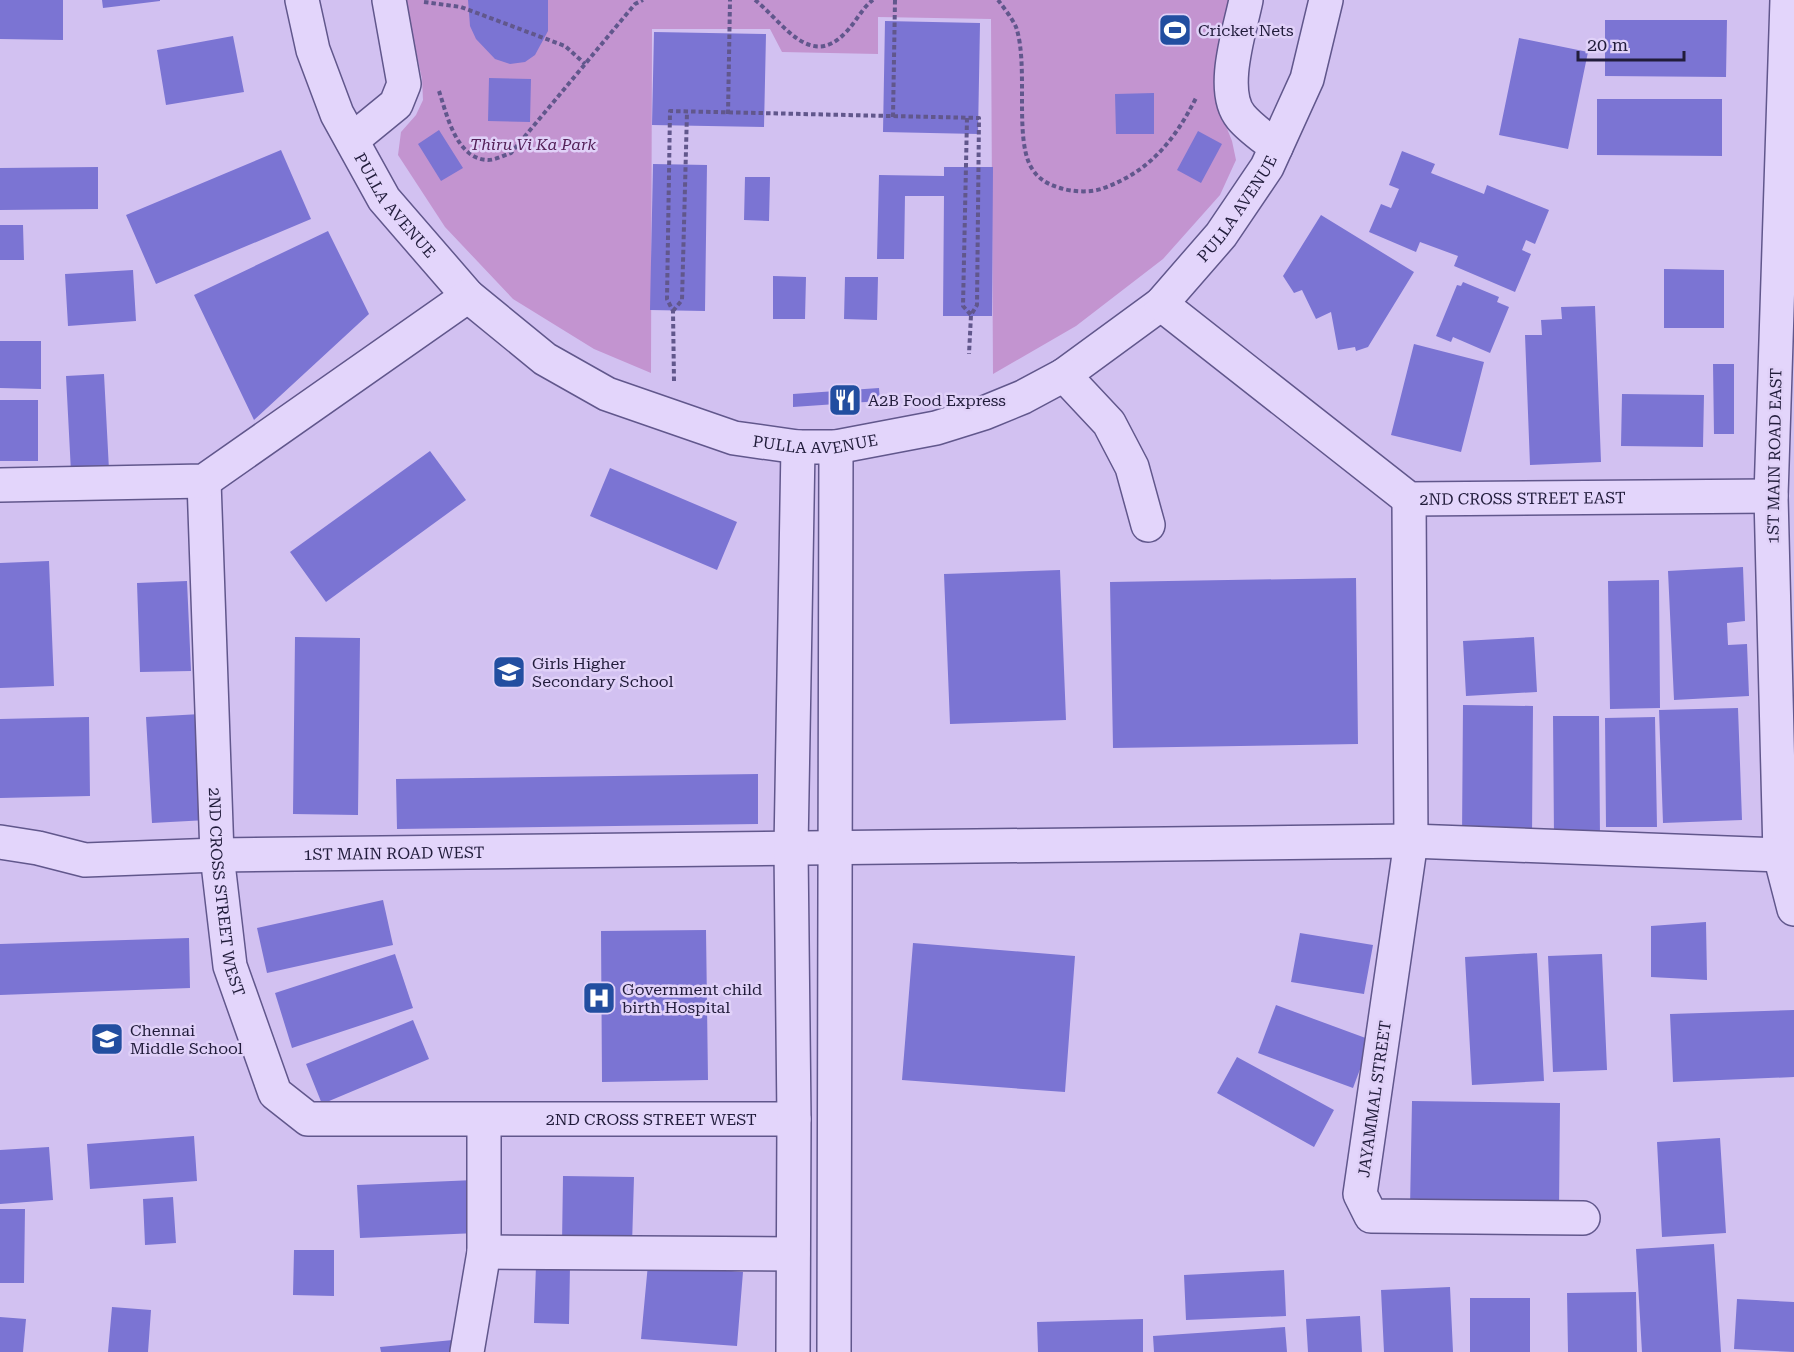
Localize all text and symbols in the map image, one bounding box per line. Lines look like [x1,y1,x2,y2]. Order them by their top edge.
sports icon: Cricket Nets [1157,12,1193,48]
place label: Cricket Nets [1198,21,1294,40]
scale bar [1578,24,1684,62]
text: 20 m [1587,34,1628,55]
park label: Thiru Vi Ka Park [470,135,596,154]
street label: PULLA AVENUE [350,149,439,262]
street label: PULLA AVENUE [1193,153,1281,266]
street label: 1ST MAIN ROAD EAST [1763,368,1786,544]
restaurant icon: A2B Food Express [827,382,863,418]
place label: A2B Food Express [868,391,1006,410]
street label: PULLA AVENUE [751,430,879,458]
street label: 2ND CROSS STREET EAST [1419,488,1626,509]
school or university icon: Girls Higher Secondary School [491,654,527,690]
place label: Girls Higher Secondary School [532,654,674,691]
street label: 2ND CROSS STREET WEST [205,787,249,999]
street label: 1ST MAIN ROAD WEST [303,843,485,864]
hospital icon: Government child birth Hospital [581,980,617,1016]
place label: Government child birth Hospital [622,980,762,1017]
street label: JAYAMMAL STREET [1354,1019,1395,1179]
school or university icon: Chennai Middle School [89,1021,125,1057]
place label: Chennai Middle School [130,1021,243,1058]
street label: 2ND CROSS STREET WEST [546,1110,757,1129]

